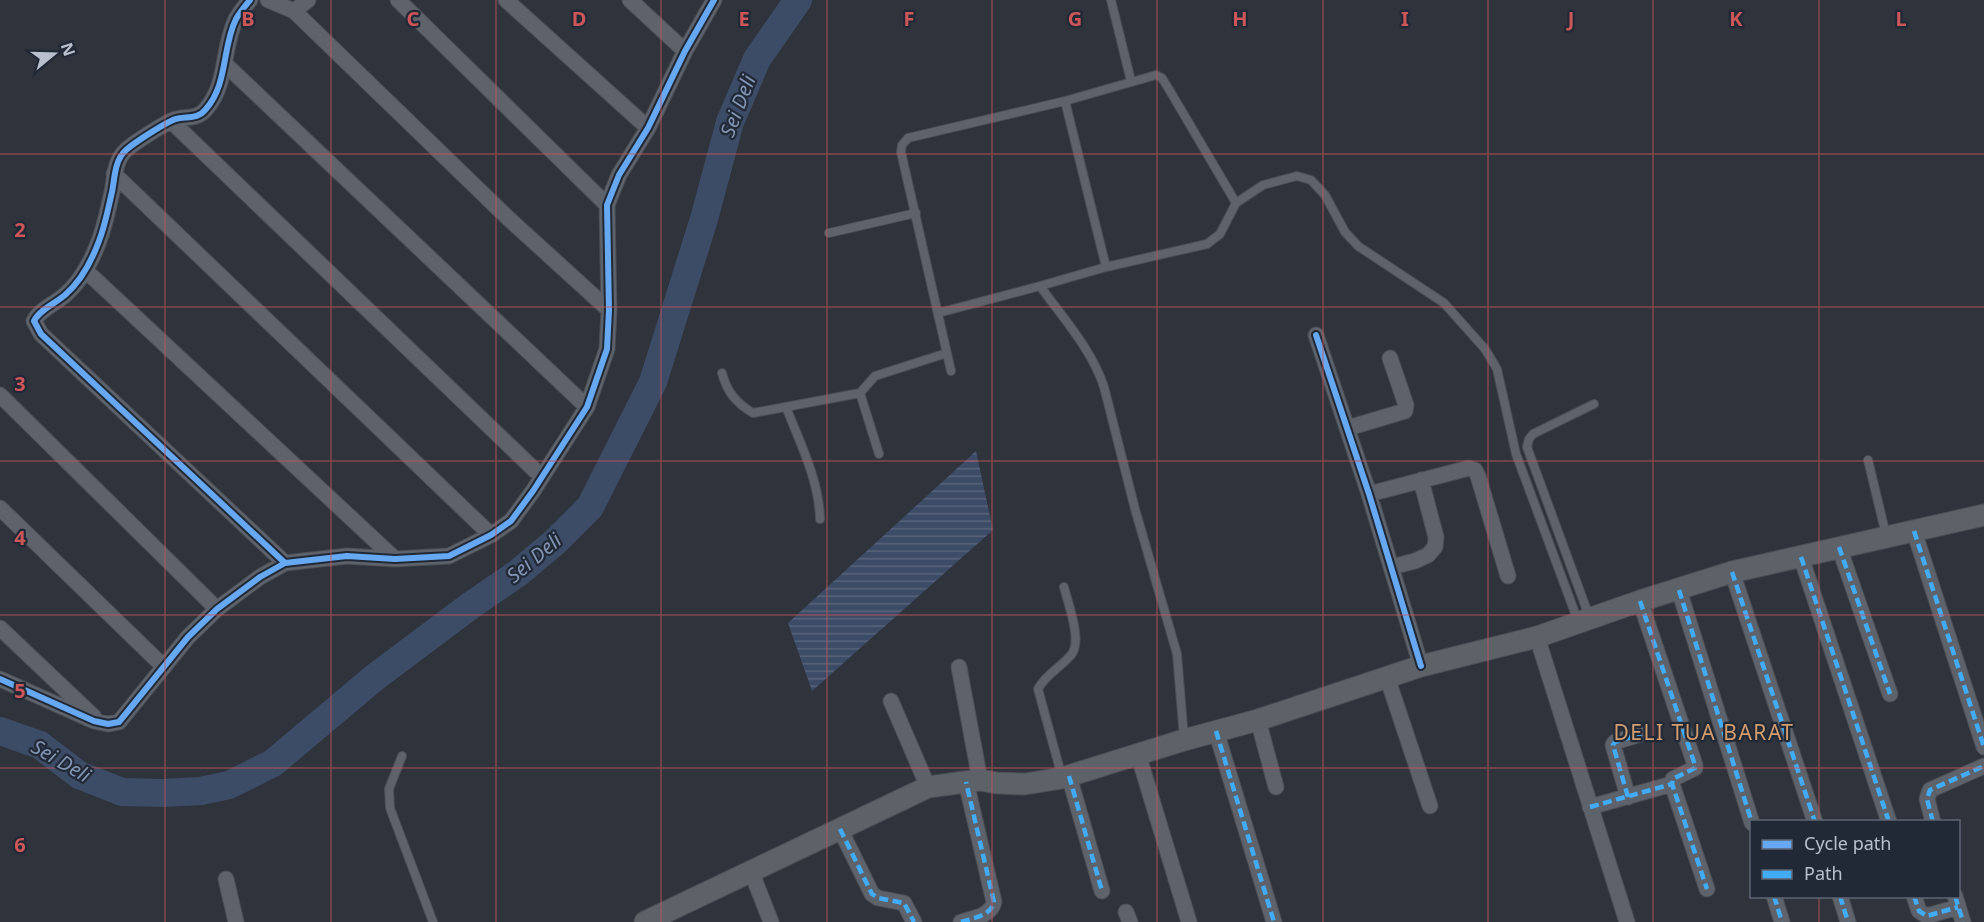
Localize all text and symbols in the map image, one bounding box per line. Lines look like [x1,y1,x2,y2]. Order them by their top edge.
text: B [241,5,255,32]
text: C [407,5,420,32]
text: D [572,5,586,32]
text: E [738,5,750,32]
text: F [904,5,914,32]
text: G [1068,5,1082,32]
text: H [1232,5,1248,32]
text: I [1401,5,1409,32]
text: J [1566,5,1574,32]
text: K [1729,5,1743,32]
text: L [1895,5,1907,32]
north arrow [24,24,84,84]
text: N [56,39,81,59]
water label: Sei Deli [713,70,762,141]
text: 2 [14,216,26,243]
text: 3 [14,370,26,397]
text: 4 [14,524,26,551]
water label: Sei Deli [500,526,568,589]
text: 5 [14,677,26,704]
district label: DELI TUA BARAT [1613,718,1795,746]
water label: Sei Deli [27,733,96,789]
legend [1750,820,1960,898]
text: 6 [14,831,26,858]
text: Cycle path [1804,831,1891,855]
text: Path [1804,861,1843,885]

